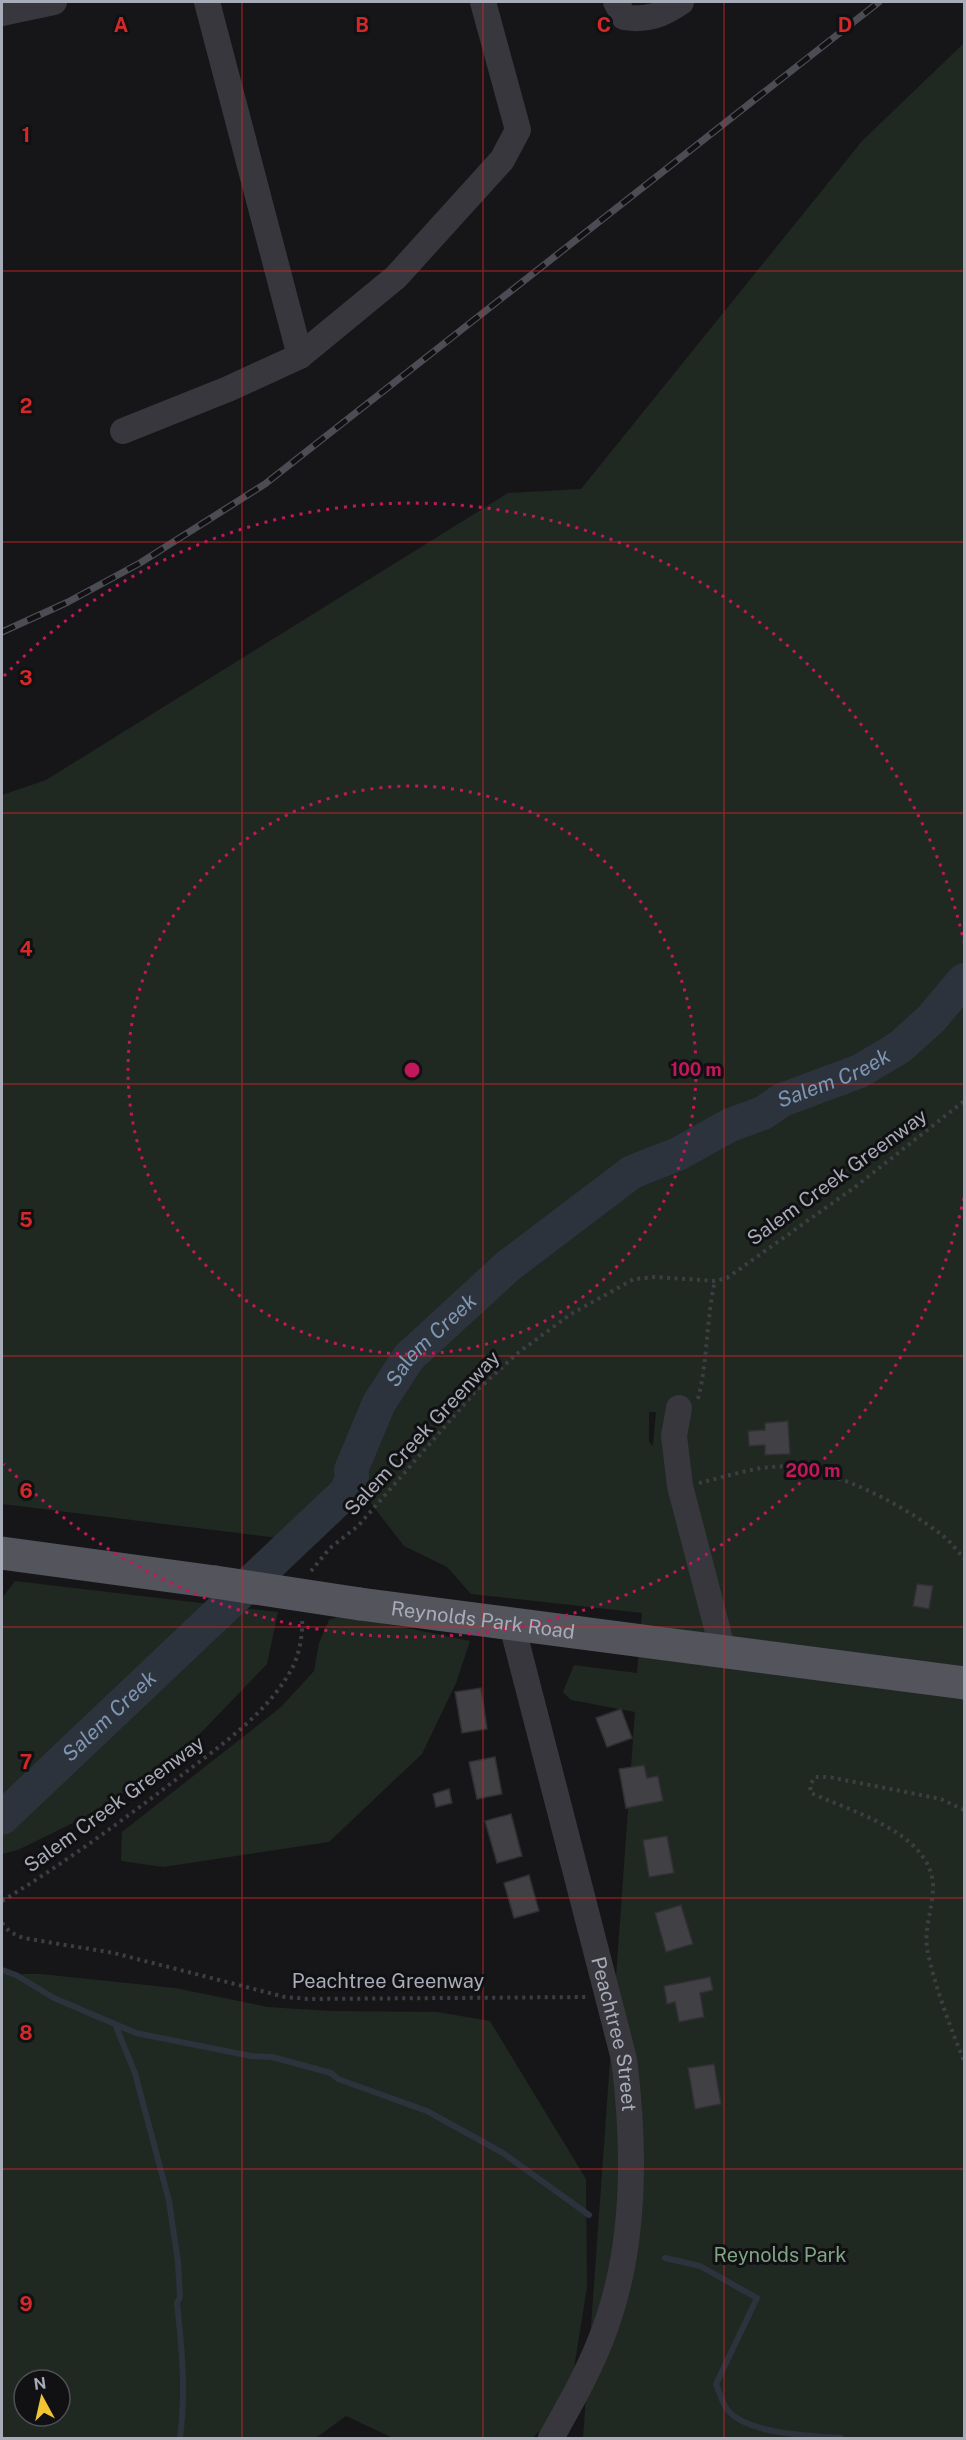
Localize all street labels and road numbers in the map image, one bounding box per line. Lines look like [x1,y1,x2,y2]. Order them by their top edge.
street label: Salem Creek Greenway [742,1103,932,1250]
street label: Salem Creek Greenway [339,1345,505,1520]
street label: Reynolds Park Road [390,1596,576,1644]
street label: Salem Creek Greenway [19,1730,209,1877]
street label: Peachtree Street [586,1954,641,2112]
street label: Peachtree Greenway [292,1969,485,1993]

